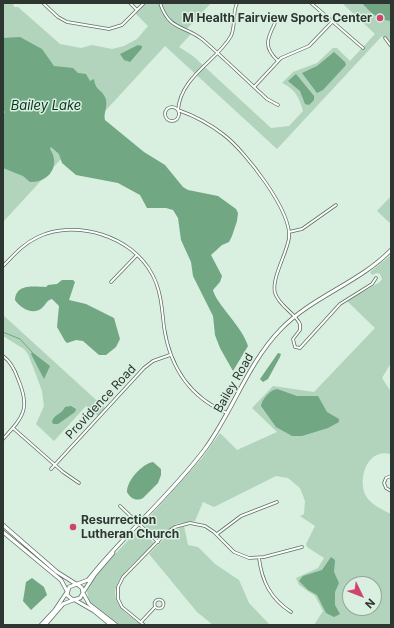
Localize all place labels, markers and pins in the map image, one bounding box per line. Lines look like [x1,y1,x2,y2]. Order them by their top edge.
place label: M Health Fairview Sports Center [182,11,372,25]
marker: M Health Fairview Sports Center [375,13,385,23]
place label: Resurrection Lutheran Church [81,513,179,541]
marker: Resurrection Lutheran Church [68,522,78,532]

